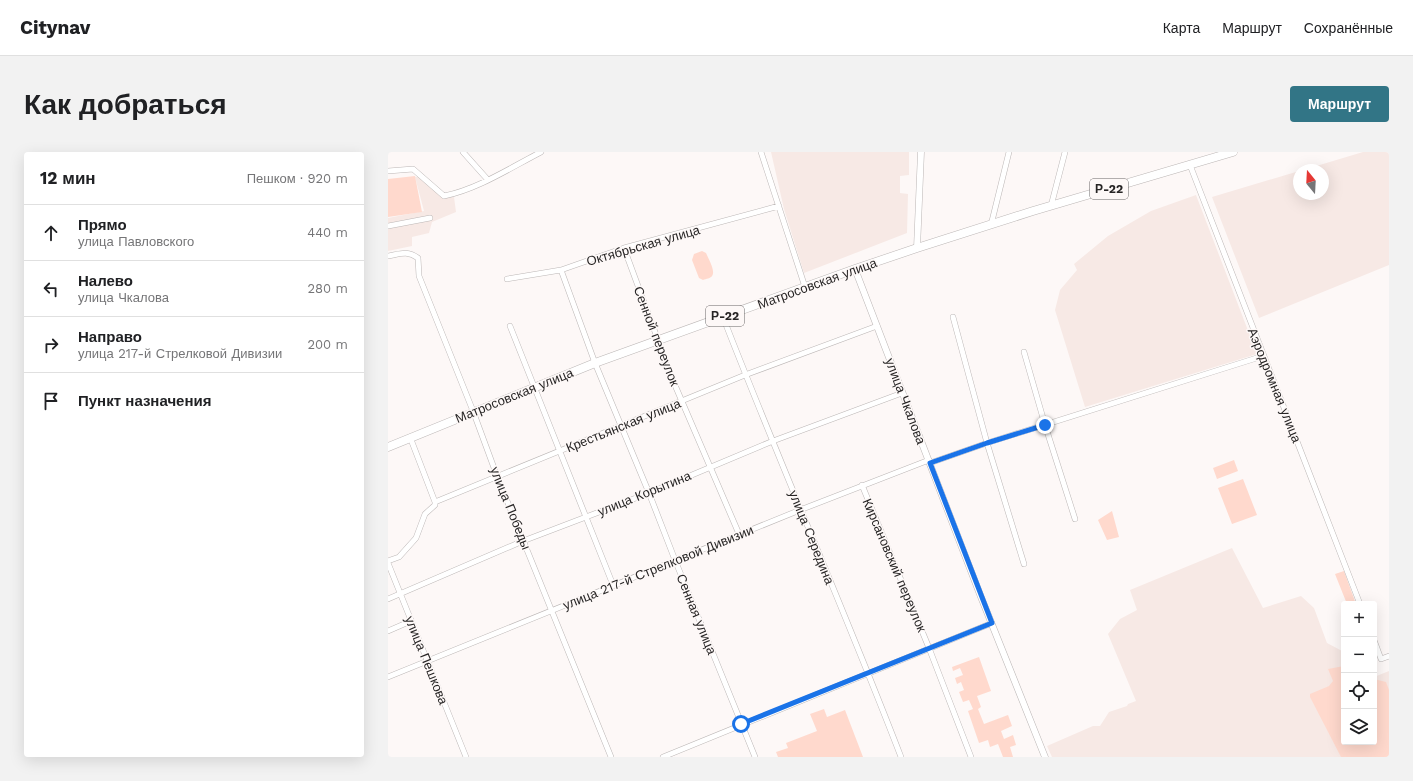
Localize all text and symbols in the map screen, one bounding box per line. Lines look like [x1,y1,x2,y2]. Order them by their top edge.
text: Citynav [20,16,91,39]
text: Карта [1163,20,1200,36]
text: Маршрут [1222,20,1282,36]
text: Сохранённые [1304,20,1393,36]
button: Маршрут [1290,86,1389,122]
text: Как добраться [24,88,227,121]
north arrow [1293,164,1329,200]
text: 12 мин [40,168,96,188]
text: Пешком · 920 m [247,171,348,186]
road number: Р-22 [1090,179,1128,199]
text: Прямо [78,216,127,234]
icon: ahead [40,222,62,244]
street label: Октябрьская улица [585,222,702,269]
text: 440 m [307,225,348,240]
text: улица Павловского [78,234,194,249]
street label: Матросовская улица [755,255,880,312]
text: Налево [78,272,133,290]
icon: left [40,278,62,300]
text: 280 m [308,281,348,296]
street label: Сенной переулок [631,284,683,388]
text: улица Чкалова [78,290,169,305]
road number: Р-22 [706,306,744,326]
street label: Аэродромная улица [1245,326,1305,445]
text: Направо [78,328,142,346]
icon: right [40,334,62,356]
text: 200 m [307,337,348,352]
text: улица 217-й Стрелковой Дивизии [78,346,282,361]
street label: улица Чкалова [882,356,929,447]
street label: Матросовская улица [453,365,576,426]
icon: arrive [40,390,62,412]
text: Пункт назначения [78,392,211,410]
street label: Крестьянская улица [564,395,683,455]
route end [1036,416,1054,434]
street label: улица Победы [487,465,534,552]
street label: улица Корытина [595,468,694,519]
street label: улица Середина [786,488,838,587]
street label: Кирсановский переулок [860,496,930,634]
street label: улица 217-й Стрелковой Дивизии [561,522,756,613]
street label: Сенная улица [674,572,720,657]
map controls [1341,601,1377,745]
button: + [1341,601,1377,637]
street label: улица Пешкова [402,614,451,707]
button: − [1341,637,1377,673]
button: locate [1341,673,1377,709]
button: layers [1341,709,1377,745]
route start [732,715,750,733]

